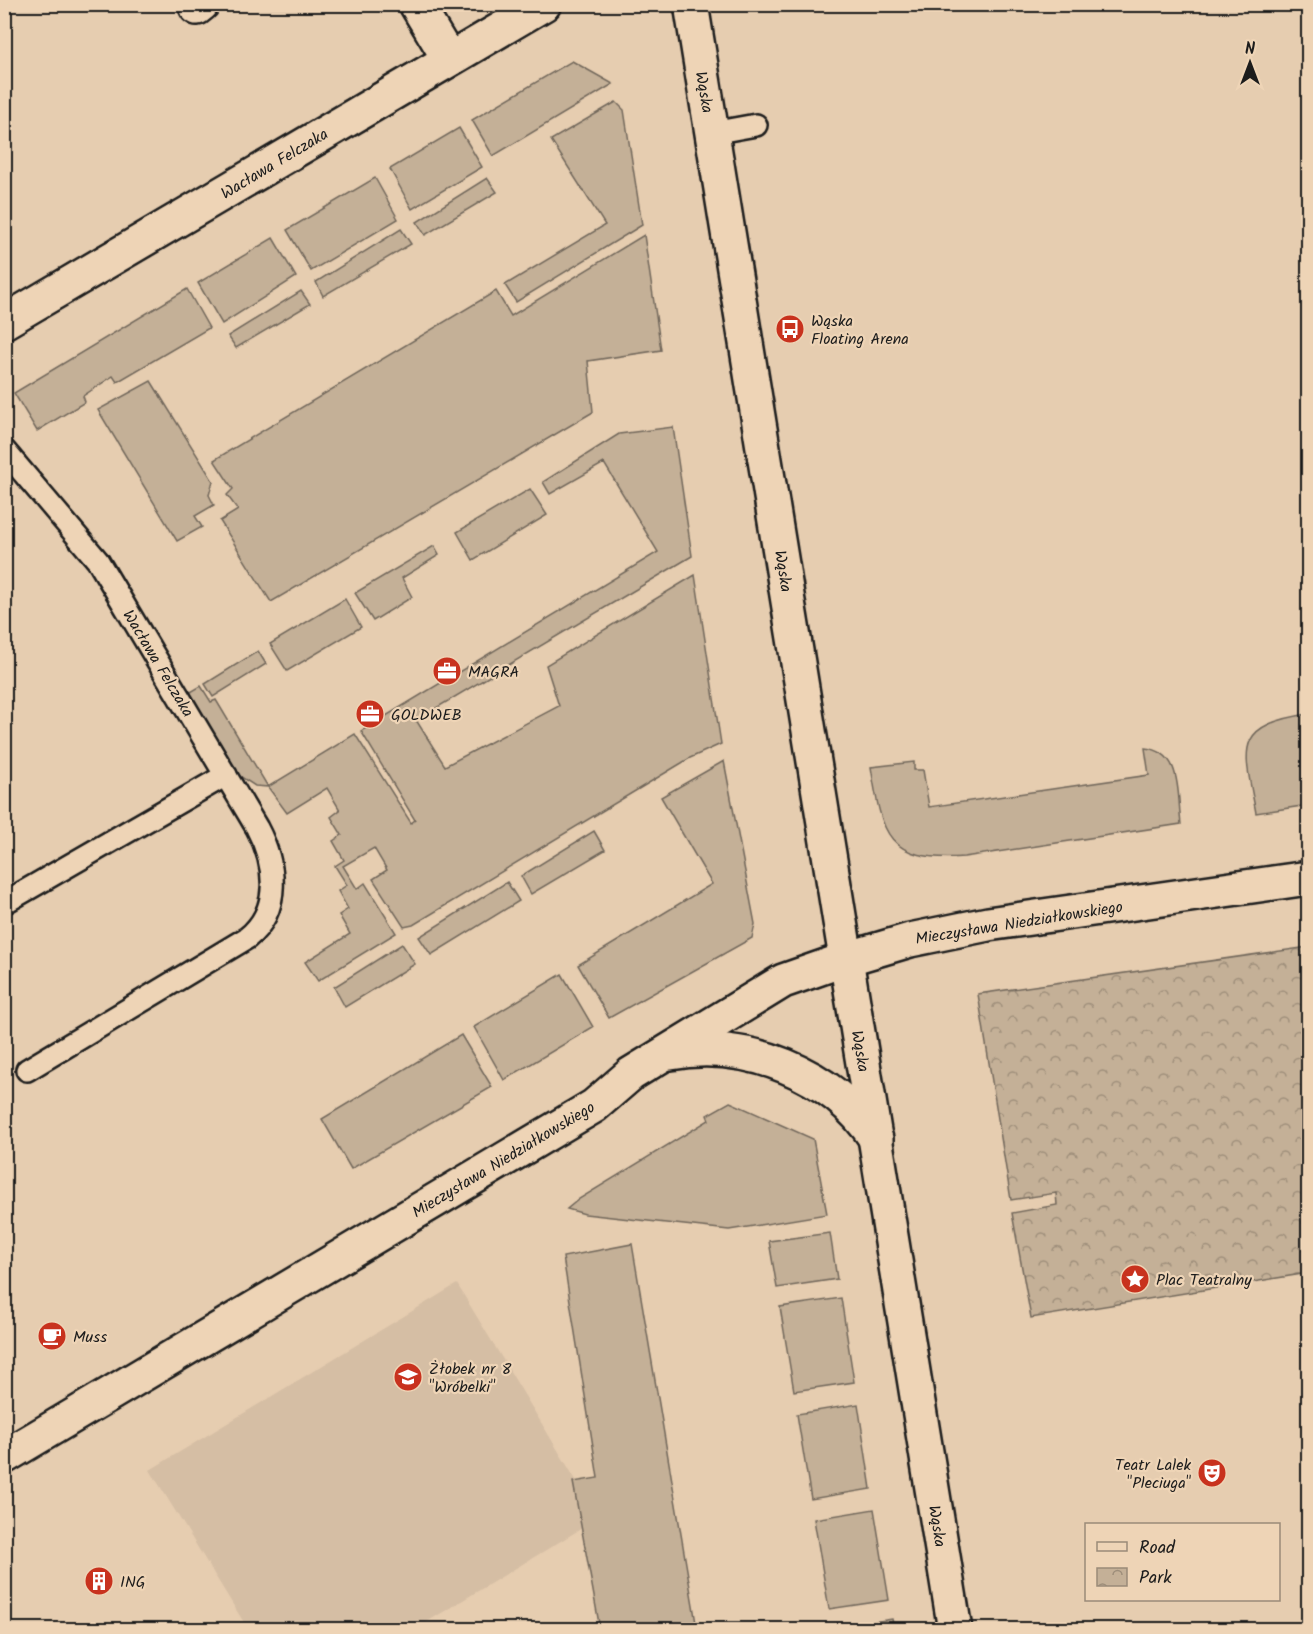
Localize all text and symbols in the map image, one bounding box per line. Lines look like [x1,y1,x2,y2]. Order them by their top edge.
north arrow [1220,33,1280,93]
text: N [1245,37,1255,62]
street label: Wąska [688,69,719,115]
street label: Wacława Felczaka [216,122,333,206]
place label: Wąska Floating Arena [811,309,909,352]
bus stop icon: Wąska Floating Arena [774,313,806,345]
street label: Wąska [767,549,798,594]
street label: Wacława Felczaka [116,605,200,722]
office icon: MAGRA [431,655,463,687]
place label: MAGRA [468,660,519,685]
office icon: GOLDWEB [354,698,386,730]
place label: GOLDWEB [391,703,462,728]
street label: Mieczysława Niedziałkowskiego [914,895,1125,952]
street label: Wąska [844,1028,875,1074]
street label: Mieczysława Niedziałkowskiego [407,1096,600,1225]
place icon: Plac Teatralny [1119,1263,1151,1295]
place label: Plac Teatralny [1156,1268,1252,1293]
cafe icon: Muss [36,1320,68,1352]
place label: Muss [73,1325,107,1350]
place label: Żłobek nr 8 "Wróbelki" [429,1357,512,1400]
school or university icon: Żłobek nr 8 "Wróbelki" [392,1361,424,1393]
place label: Teatr Lalek "Pleciuga" [1115,1453,1192,1496]
theatre icon: Teatr Lalek "Pleciuga" [1196,1457,1228,1489]
street label: Wąska [921,1504,952,1549]
legend [1085,1523,1280,1601]
text: Road [1139,1534,1176,1563]
text: Park [1139,1564,1172,1593]
building icon: ING [83,1565,115,1597]
place label: ING [120,1570,146,1595]

